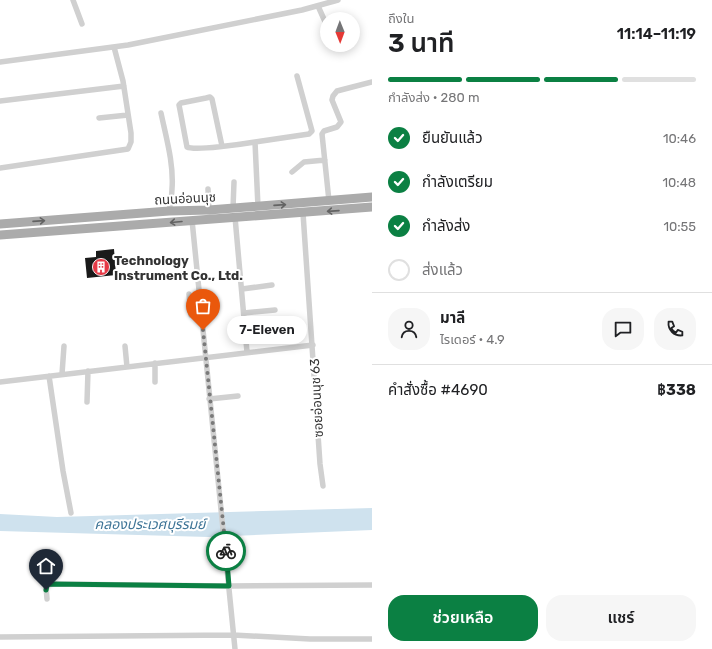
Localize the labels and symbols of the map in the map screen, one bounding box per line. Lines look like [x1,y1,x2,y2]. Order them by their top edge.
north arrow [320,12,360,52]
street label: ถนนอ่อนนุช [154,189,216,208]
one-way arrow [273,201,286,208]
one-way arrow [327,207,340,214]
one-way arrow [32,218,45,225]
one-way arrow [170,218,183,225]
place label: Technology Instrument Co., Ltd. [114,253,243,283]
building icon: Technology Instrument Co., Ltd. [91,257,111,277]
pin [186,289,220,330]
callout: 7-Eleven [227,316,307,344]
street label: ซอยอ่อนนุช 63 [307,358,326,438]
water label: คลองประเวศบุรีรมย์ [95,516,209,533]
courier [206,531,246,571]
pin [29,549,63,590]

